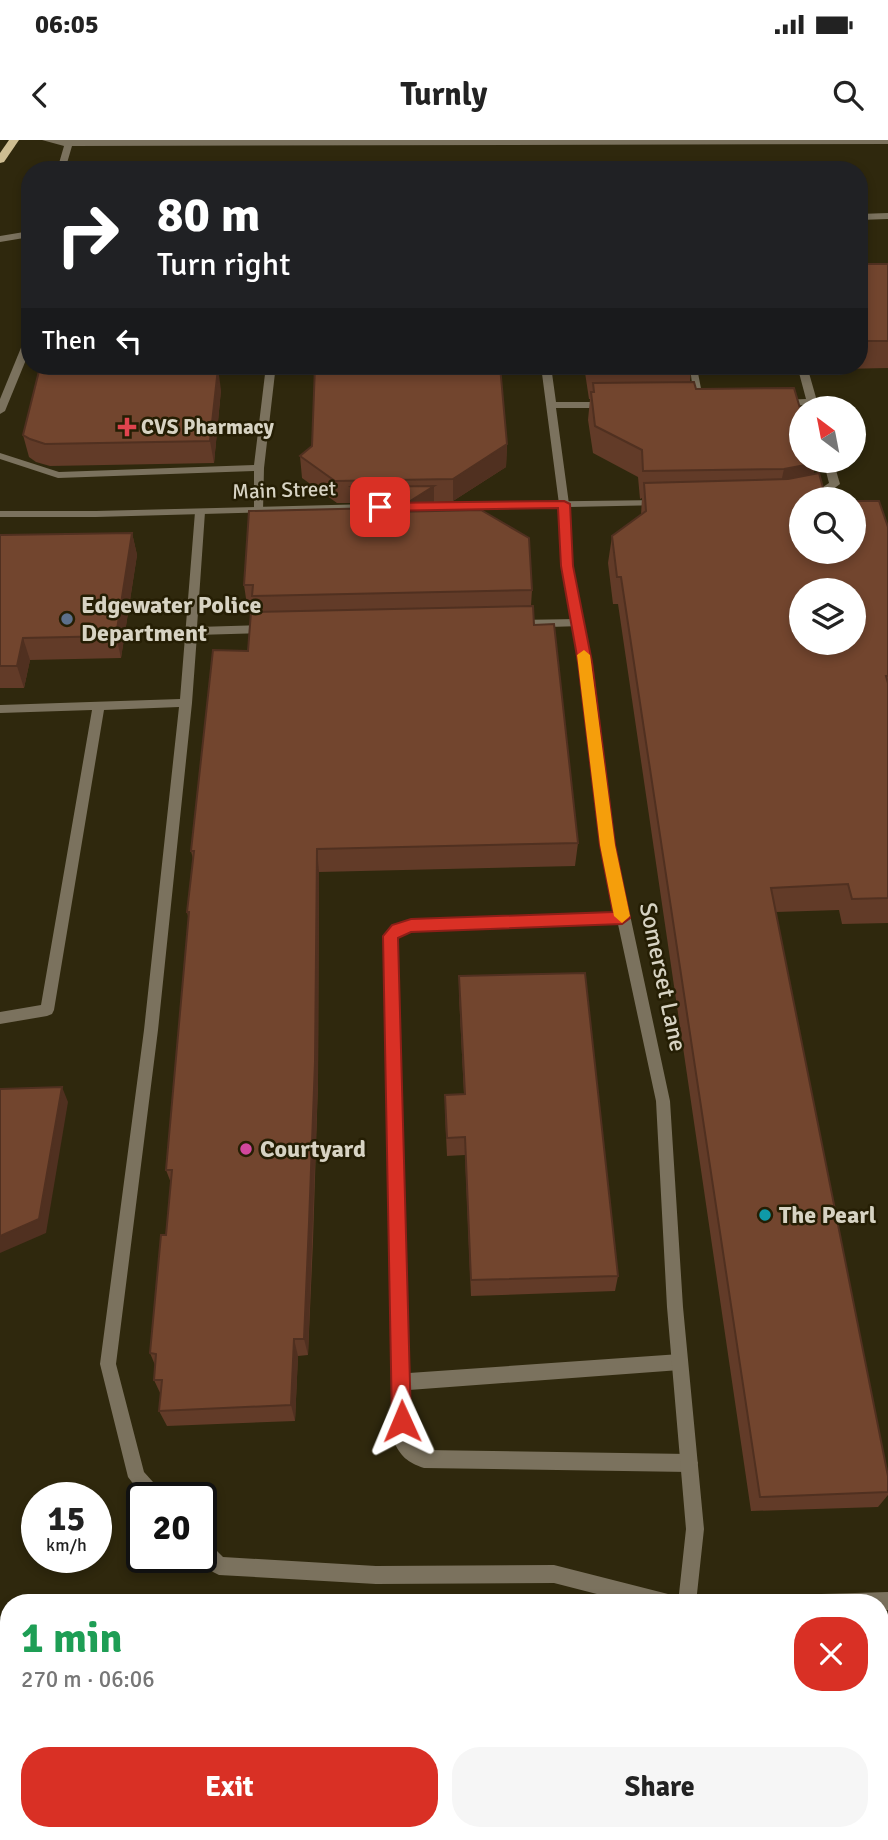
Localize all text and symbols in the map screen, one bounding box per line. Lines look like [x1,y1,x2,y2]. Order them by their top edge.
text: 06:05 [35,9,99,41]
text: Turnly [401,75,487,114]
icon: back [21,76,59,114]
icon: search [829,76,867,114]
text: 80 m [157,185,260,245]
icon: right [42,189,133,280]
text: Turn right [157,245,290,284]
icon: left [110,322,148,360]
text: Then [42,325,96,357]
north arrow [789,396,866,472]
map controls [789,396,866,655]
place label: CVS Pharmacy [141,414,275,440]
marker: CVS Pharmacy [119,419,135,435]
street label: Main Street [232,475,336,505]
pin [350,477,410,537]
button: search [789,487,866,564]
icon: arrive [361,488,399,526]
button: layers [789,578,866,655]
place label: Edgewater Police Department [81,590,261,648]
marker: Edgewater Police Department [59,611,75,627]
street label: Somerset Lane [633,900,693,1054]
place label: Courtyard [260,1134,366,1164]
marker: Courtyard [238,1141,254,1157]
place label: The Pearl [779,1200,877,1230]
marker: The Pearl [757,1207,773,1223]
position arrow [365,1384,439,1458]
speed limit sign: 20 [126,1482,217,1573]
text: 15 [48,1497,85,1540]
text: km/h [46,1534,87,1556]
text: 1 min [21,1613,122,1664]
button: close [794,1617,868,1691]
text: 270 m · 06:06 [21,1665,155,1694]
button: Exit [21,1747,438,1827]
button: Share [452,1747,868,1827]

